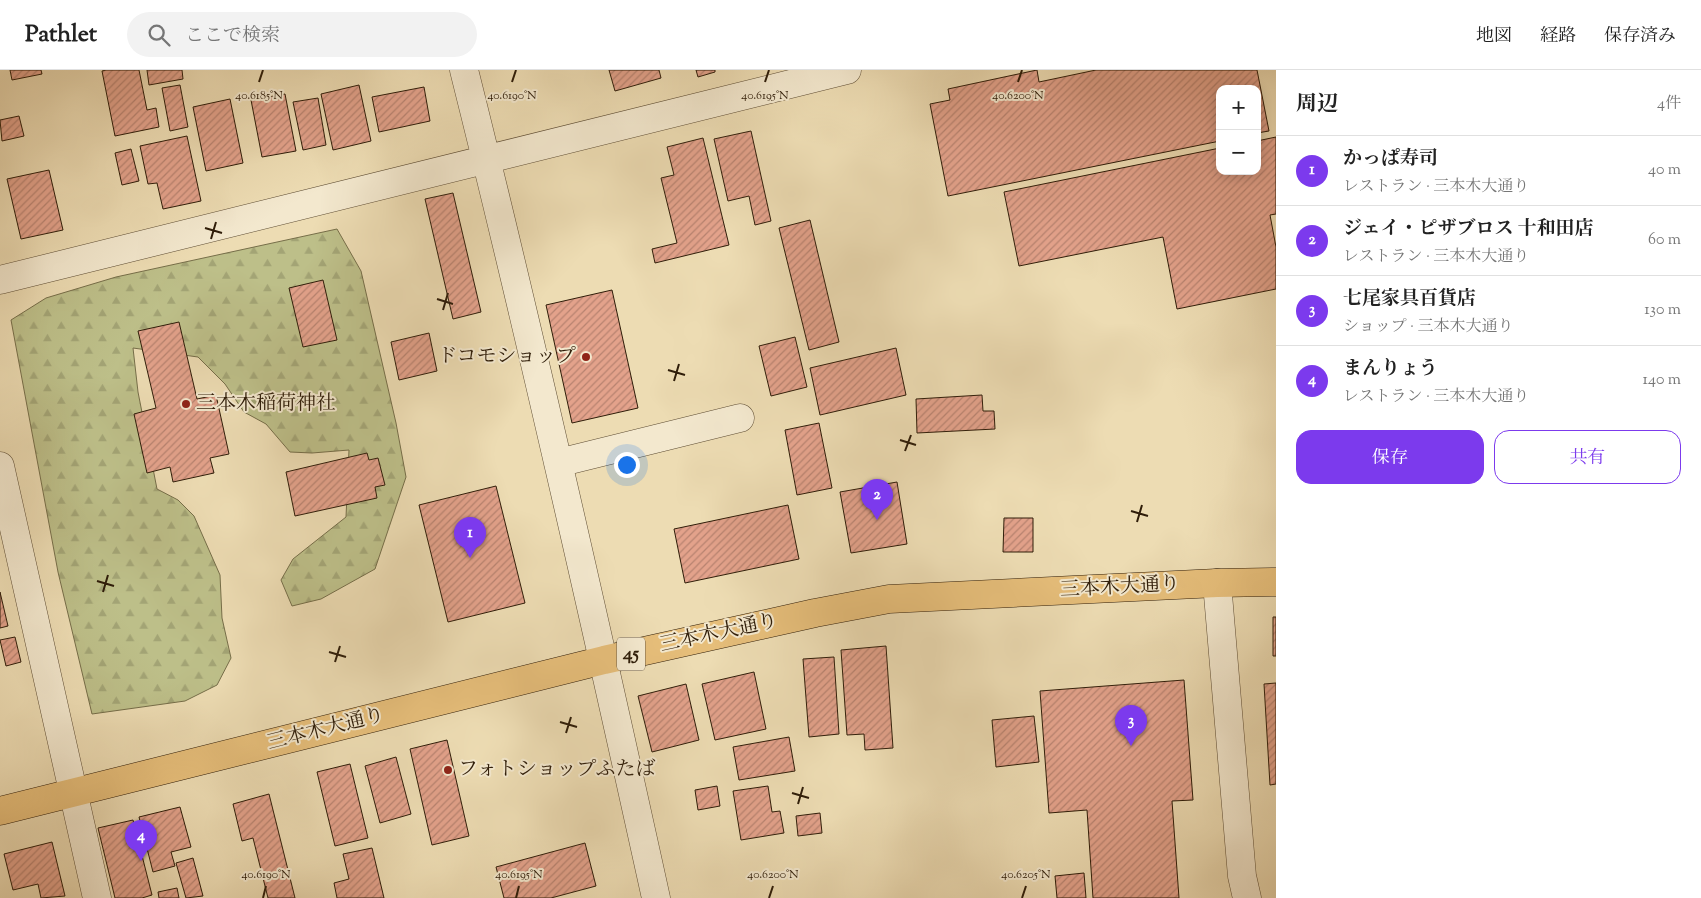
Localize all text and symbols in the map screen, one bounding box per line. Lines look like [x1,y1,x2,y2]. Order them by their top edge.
search box [127,12,477,57]
text: Pathlet [25,18,97,52]
icon: search [145,21,173,49]
text: ここで検索 [185,23,280,50]
text: 地図 [1476,24,1512,50]
text: 経路 [1540,24,1576,50]
text: 保存済み [1604,24,1676,50]
map controls [1216,85,1261,175]
button: + [1216,85,1261,130]
text: 40.6185°N [235,87,283,105]
text: 40.6190°N [487,87,537,105]
text: 40.6195°N [741,87,789,105]
text: 40.6200°N [992,87,1044,105]
text: 周辺 [1296,90,1338,120]
text: 4件 [1657,93,1681,116]
button: − [1216,130,1261,175]
text: かっぱ寿司 [1343,146,1438,173]
text: 1 [1309,159,1315,182]
text: 40 m [1648,159,1681,182]
text: レストラン · 三本木大通り [1343,176,1529,199]
text: ジェイ・ピザブロス 十和田店 [1343,216,1594,243]
text: 2 [1308,229,1316,252]
text: 60 m [1648,229,1681,252]
text: レストラン · 三本木大通り [1343,246,1529,269]
text: 七尾家具百貨店 [1343,286,1476,313]
text: 3 [1309,299,1315,322]
text: 130 m [1644,299,1681,322]
text: ショップ · 三本木大通り [1343,316,1514,339]
place label: ドコモショップ [437,343,576,372]
marker: ドコモショップ [580,351,592,363]
text: まんりょう [1343,356,1438,383]
text: 4 [1308,369,1316,392]
text: 140 m [1643,369,1681,392]
text: レストラン · 三本木大通り [1343,386,1529,409]
place label: 三本木稲荷神社 [196,390,336,419]
marker: 三本木稲荷神社 [180,398,192,410]
button: 保存 [1296,430,1484,484]
button: 共有 [1494,430,1681,484]
your location [614,452,640,478]
pin: 2 [861,479,893,520]
pin: 1 [454,517,486,558]
street label: 三本木大通り [1059,570,1181,606]
street label: 三本木大通り [657,607,781,661]
road number: 45 [617,638,645,670]
street label: 三本木大通り [264,701,388,759]
pin: 3 [1115,705,1147,746]
place label: フォトショップふたば [458,756,656,785]
marker: フォトショップふたば [442,764,454,776]
pin: 4 [125,820,157,861]
text: 40.6190°N [241,866,291,884]
text: 40.6195°N [495,866,543,884]
text: 40.6200°N [747,866,799,884]
text: 40.6205°N [1001,866,1051,884]

